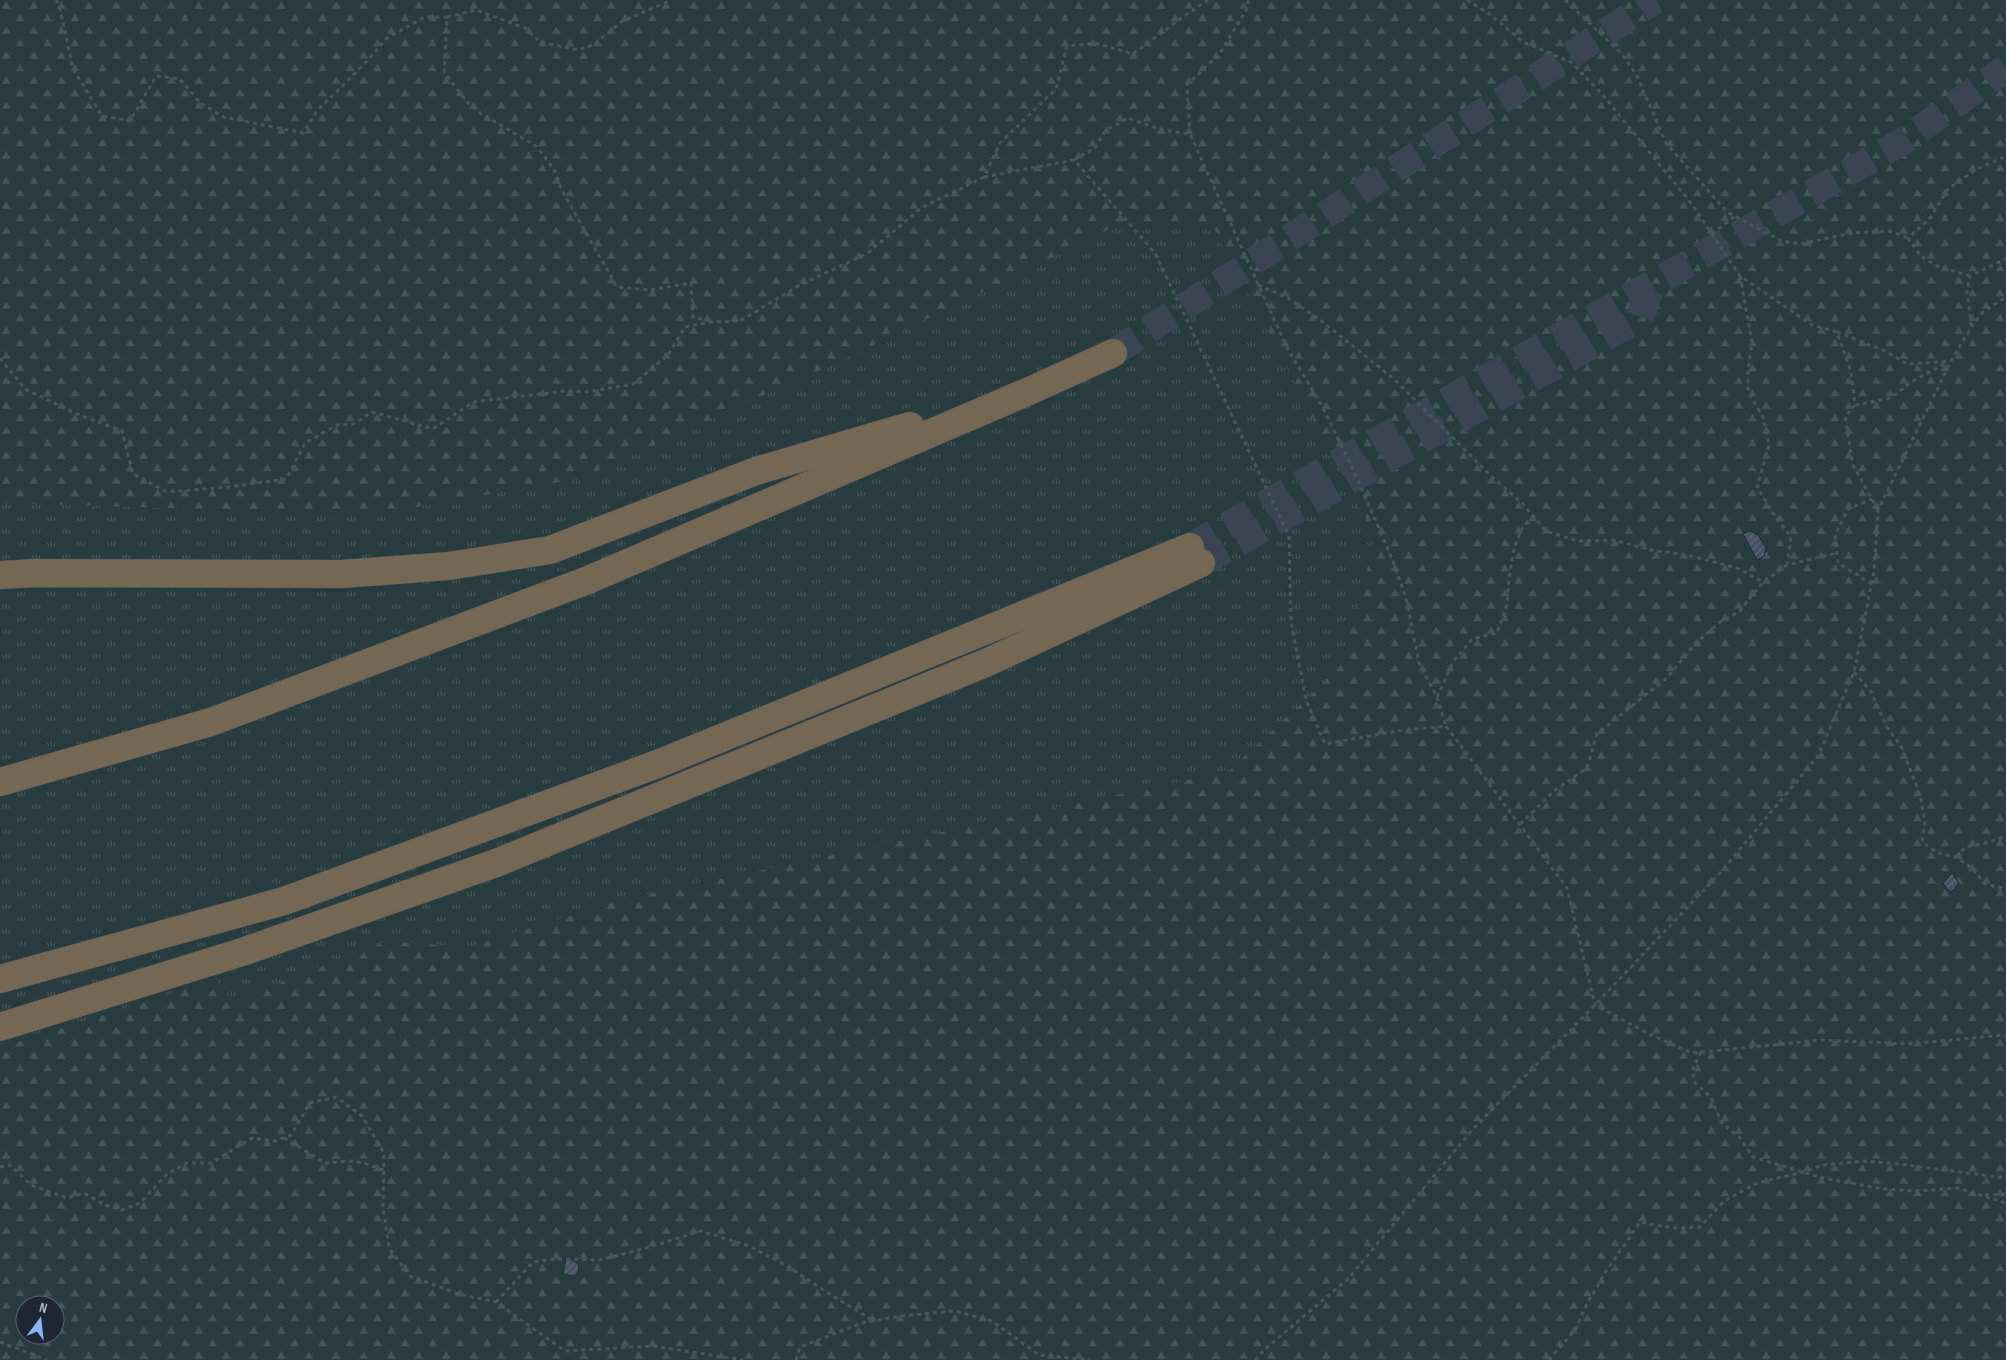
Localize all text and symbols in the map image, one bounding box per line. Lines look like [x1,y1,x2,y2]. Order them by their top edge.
north arrow [15,1295,65,1345]
text: N [37,1299,49,1317]

